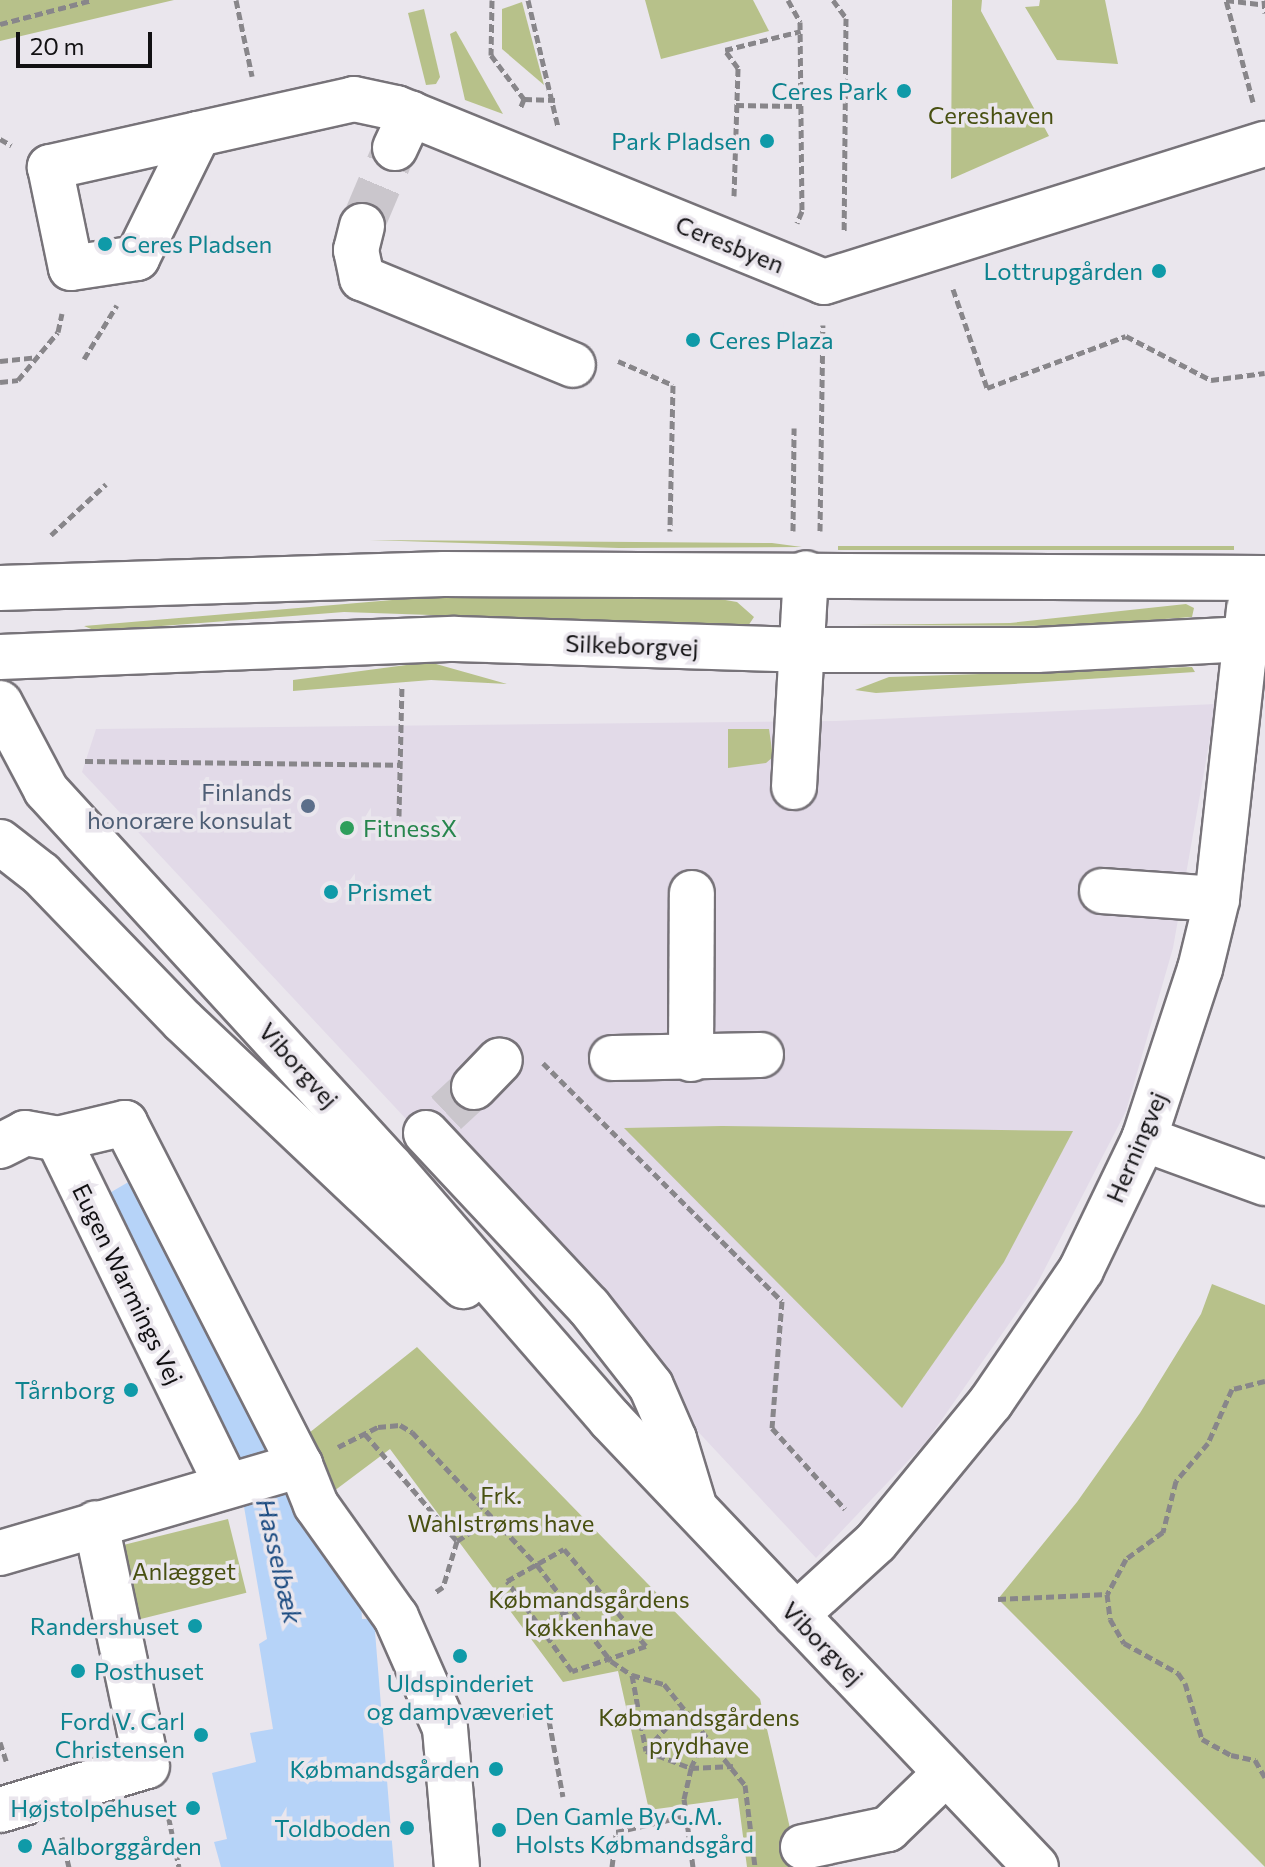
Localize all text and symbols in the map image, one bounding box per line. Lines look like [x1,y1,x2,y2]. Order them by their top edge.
scale bar [20,16,156,66]
text: 20 m [30,31,84,60]
place label: Ceres Park [771,77,888,105]
marker: Ceres Park [895,82,913,100]
park label: Cereshaven [928,101,1054,129]
place label: Park Pladsen [611,127,751,155]
marker: Park Pladsen [758,132,776,150]
street label: Ceresbyen [672,209,788,279]
place label: Ceres Pladsen [121,230,272,258]
marker: Ceres Pladsen [96,235,114,253]
place label: Lottrupgården [984,257,1143,285]
marker: Lottrupgården [1150,262,1168,280]
place label: Ceres Plaza [709,326,834,354]
marker: Ceres Plaza [684,331,702,349]
street label: Silkeborgvej [565,628,699,662]
place label: Finlands honorære konsulat [87,778,292,834]
marker: Finlands honorære konsulat [299,797,317,815]
place label: FitnessX [363,814,457,842]
marker: FitnessX [338,819,356,837]
place label: Prismet [347,878,432,906]
marker: Prismet [322,883,340,901]
street label: Viborgvej [253,1017,345,1113]
street label: Herningvej [1100,1087,1172,1207]
street label: Eugen Warmings Vej [67,1179,189,1389]
place label: Tårnborg [15,1376,115,1404]
marker: Tårnborg [122,1381,140,1399]
park label: Frk. Wahlstrøms have [408,1481,594,1537]
water label: Hasselbæk [250,1495,310,1627]
park label: Anlægget [132,1557,236,1585]
park label: Købmandsgårdens køkkenhave [488,1585,690,1641]
street label: Viborgvej [776,1595,870,1691]
place label: Randershuset [30,1612,179,1640]
marker: Randershuset [186,1617,204,1635]
marker: Uldspinderiet og dampvæveriet [451,1647,469,1665]
place label: Posthuset [94,1657,204,1685]
marker: Posthuset [69,1662,87,1680]
place label: Uldspinderiet og dampvæveriet [366,1669,554,1725]
park label: Købmandsgårdens prydhave [598,1703,800,1759]
place label: Ford V. Carl Christensen [55,1707,185,1763]
marker: Ford V. Carl Christensen [192,1726,210,1744]
place label: Købmandsgården [289,1755,480,1783]
marker: Købmandsgården [487,1760,505,1778]
place label: Højstolpehuset [10,1794,177,1822]
marker: Højstolpehuset [184,1799,202,1817]
place label: Den Gamle By G.M. Holsts Købmandsgård [515,1802,754,1858]
place label: Toldboden [274,1814,391,1842]
marker: Toldboden [398,1819,416,1837]
marker: Den Gamle By G.M. Holsts Købmandsgård [490,1821,508,1839]
place label: Aalborggården [41,1832,202,1860]
marker: Aalborggården [16,1837,34,1855]

